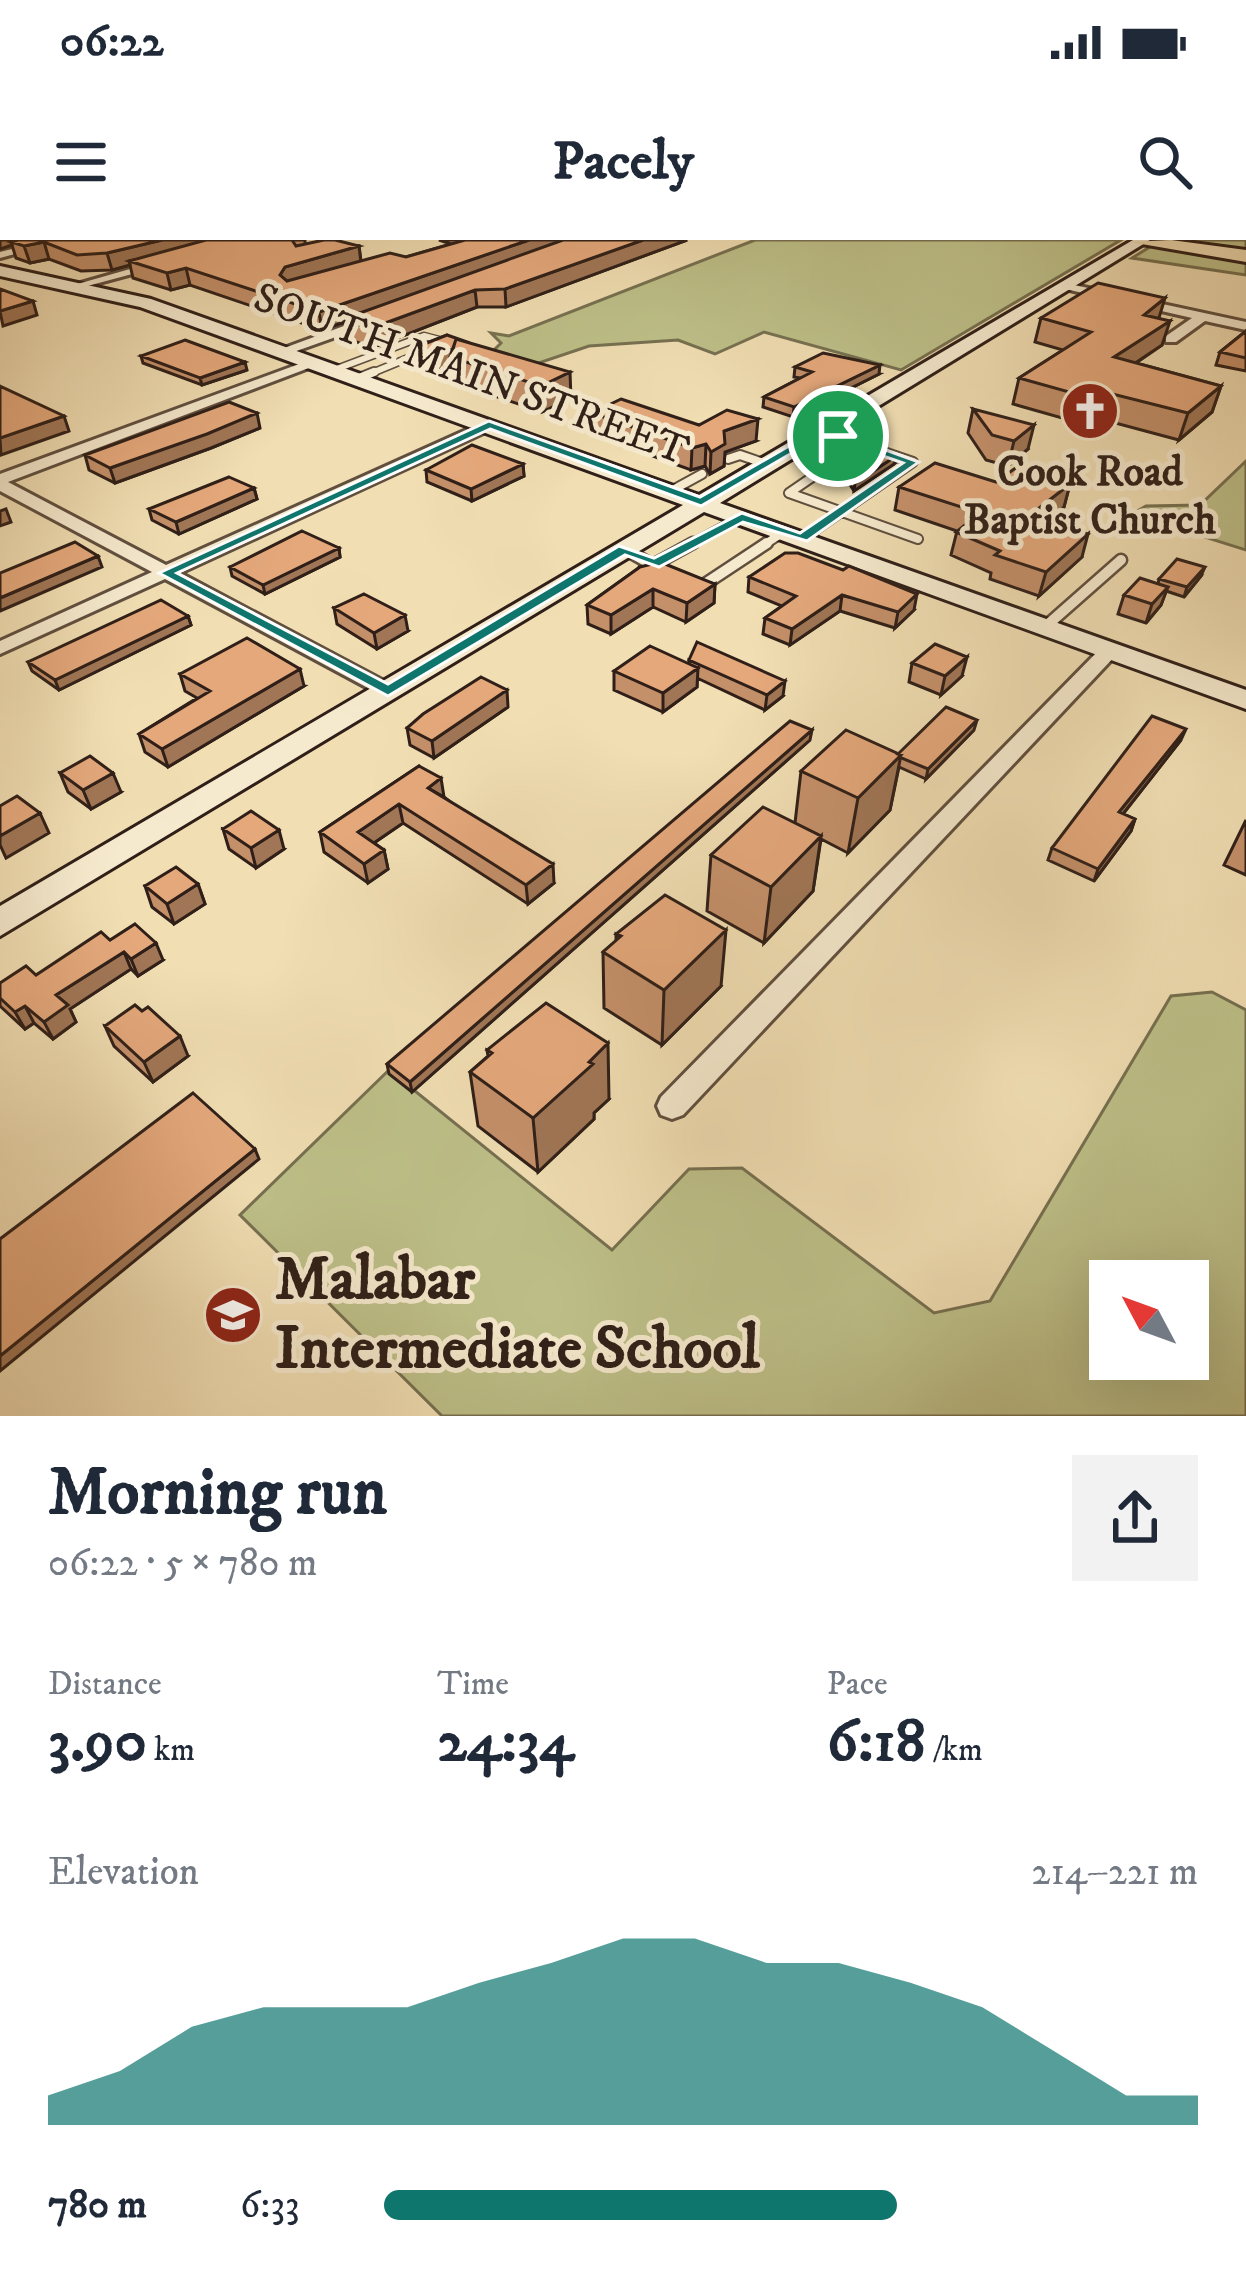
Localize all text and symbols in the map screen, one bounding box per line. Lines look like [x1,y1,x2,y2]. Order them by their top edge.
text: 06:22 [60,14,164,70]
icon: menu [48,129,114,195]
text: Pacely [552,129,694,196]
icon: search [1132,129,1198,195]
street label: SOUTH MAIN STREET [246,272,696,478]
church icon: Cook Road Baptist Church [1059,380,1121,442]
pin [787,385,889,487]
icon: arrive [805,403,871,469]
place label: Cook Road Baptist Church [964,447,1217,547]
place label: Malabar Intermediate School [275,1243,760,1387]
north arrow [1089,1260,1209,1380]
map controls [1089,1260,1209,1380]
school or university icon: Malabar Intermediate School [202,1284,264,1346]
text: Morning run [48,1453,387,1535]
button: share [1072,1455,1198,1581]
text: 06:22 · 5 × 780 m [48,1539,317,1588]
text: Distance [48,1664,162,1705]
text: Time [437,1664,509,1705]
text: Pace [827,1664,888,1705]
text: 3.90 [48,1705,147,1780]
text: 24:34 [437,1705,574,1780]
text: 6:18 [827,1705,926,1780]
text: km [147,1730,195,1771]
text: /km [926,1730,983,1771]
text: Elevation [48,1848,199,1897]
text: 214–221 m [1031,1848,1198,1897]
text: 780 m [48,2181,147,2230]
text: 6:33 [240,2181,300,2230]

